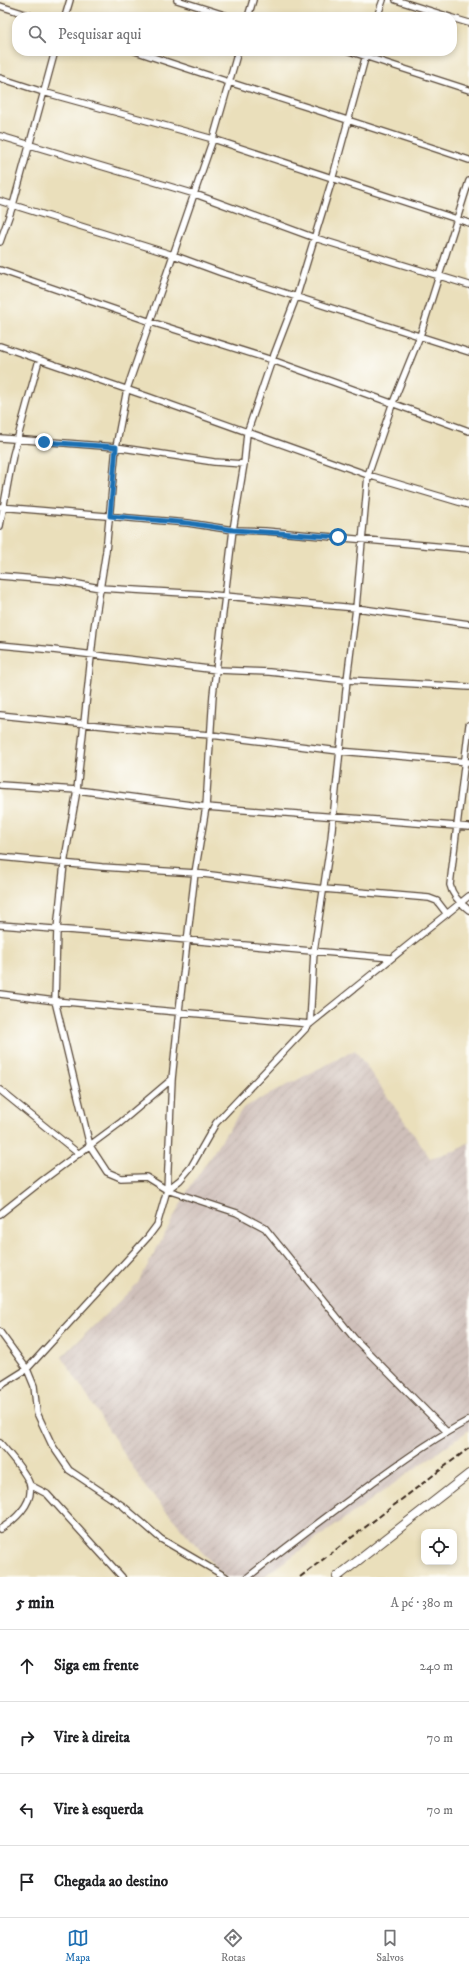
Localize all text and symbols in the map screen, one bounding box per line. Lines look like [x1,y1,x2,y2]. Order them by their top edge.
search box [12,12,457,56]
icon: search [26,23,48,45]
text: Pesquisar aqui [58,25,141,44]
route end [35,433,53,451]
route start [329,528,347,546]
map controls [421,1529,457,1565]
button: locate [421,1529,457,1565]
text: 5 min [16,1592,54,1614]
text: A pé · 380 m [390,1595,453,1611]
icon: ahead [16,1655,38,1677]
text: Siga em frente [54,1656,139,1675]
text: 240 m [420,1658,453,1674]
icon: right [16,1727,38,1749]
text: Vire à direita [54,1728,130,1747]
text: 70 m [427,1730,453,1746]
icon: left [16,1799,38,1821]
text: Vire à esquerda [54,1800,143,1819]
text: 70 m [427,1802,453,1818]
icon: arrive [16,1871,38,1893]
text: Chegada ao destino [54,1872,168,1891]
tab: Mapa [65,1927,90,1965]
tab: Rotas [221,1927,245,1965]
tab: Salvos [376,1927,404,1965]

